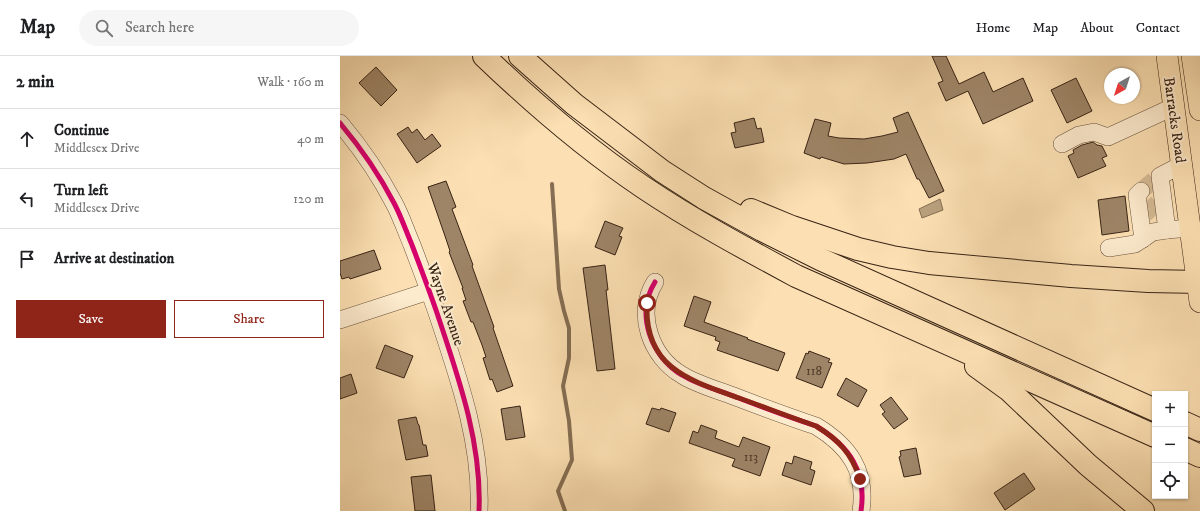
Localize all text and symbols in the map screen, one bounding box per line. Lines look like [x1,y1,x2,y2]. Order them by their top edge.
search box [79,10,359,46]
text: Map [20,16,55,39]
icon: search [93,17,115,39]
text: Search here [125,18,194,37]
text: Home [976,19,1010,37]
text: Map [1032,19,1058,37]
text: About [1080,19,1114,37]
text: Contact [1136,19,1180,37]
north arrow [1104,68,1140,104]
text: 2 min [16,71,54,93]
text: Walk · 160 m [257,74,324,90]
street label: Barracks Road [1159,76,1190,165]
text: Continue [54,121,109,140]
icon: ahead [16,128,38,150]
text: 40 m [297,131,324,147]
text: Middlesex Drive [54,140,139,156]
text: Turn left [54,181,108,200]
icon: left [16,188,38,210]
text: 120 m [293,191,324,207]
text: Middlesex Drive [54,200,139,216]
icon: arrive [16,248,38,270]
text: Arrive at destination [54,249,174,268]
street label: Wayne Avenue [422,259,469,348]
route start [638,294,656,312]
button: Save [16,300,166,338]
button: Share [174,300,324,338]
house number: 118 [806,363,822,379]
map controls [1152,391,1188,499]
button: + [1152,391,1188,427]
button: − [1152,427,1188,463]
house number: 113 [744,449,758,465]
button: locate [1152,463,1188,499]
route end [851,470,869,488]

